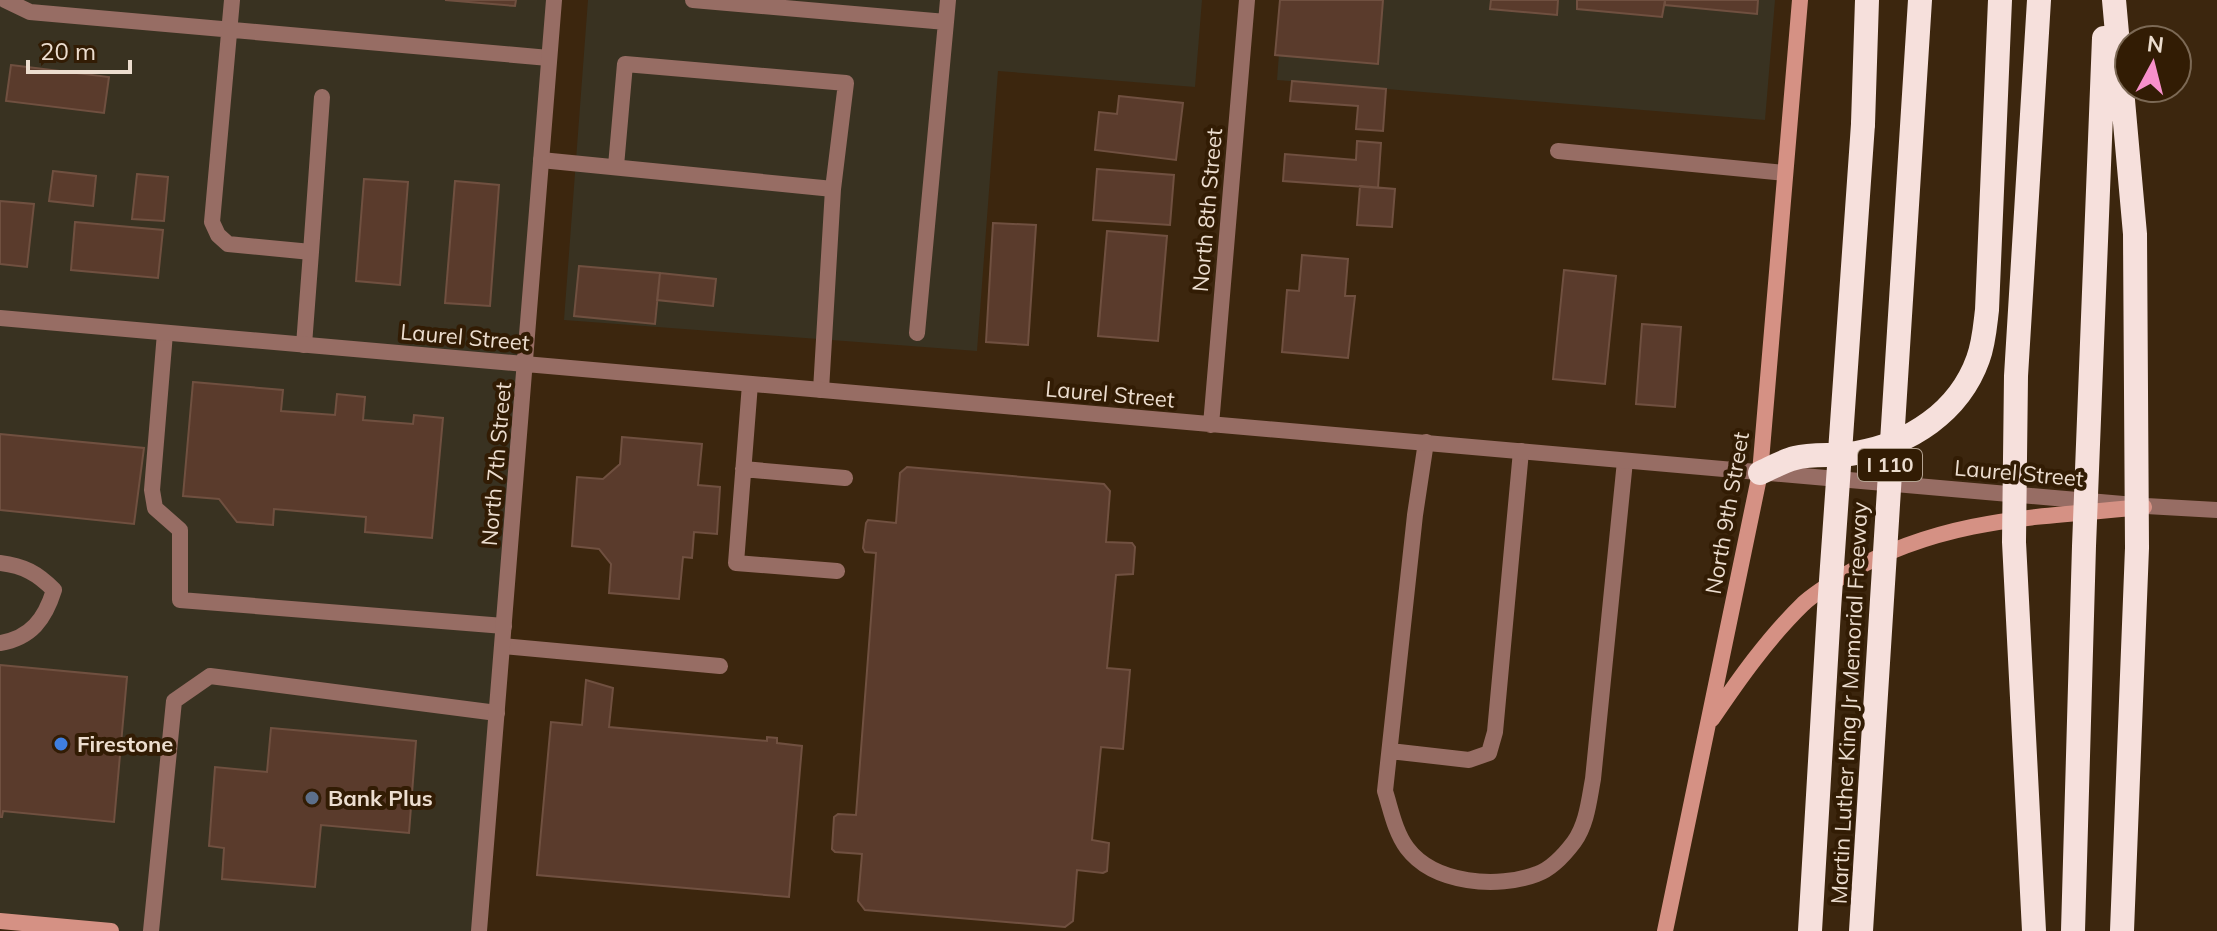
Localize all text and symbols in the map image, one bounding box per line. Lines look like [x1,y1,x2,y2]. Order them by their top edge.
scale bar [28,24,130,74]
north arrow [2113,24,2193,104]
text: N [2145,29,2165,59]
text: 20 m [40,36,96,66]
street label: North 8th Street [1186,127,1228,293]
street label: Laurel Street [399,317,531,357]
street label: Laurel Street [1044,374,1176,414]
street label: North 7th Street [475,381,517,547]
street label: North 9th Street [1699,429,1755,596]
road number: I 110 [1858,449,1922,481]
street label: Laurel Street [1953,453,2085,493]
street label: Martin Luther King Jr Memorial Freeway [1824,501,1874,905]
place label: Firestone [77,730,173,758]
marker: Firestone [52,735,70,753]
place label: Bank Plus [328,784,433,812]
marker: Bank Plus [303,789,321,807]

